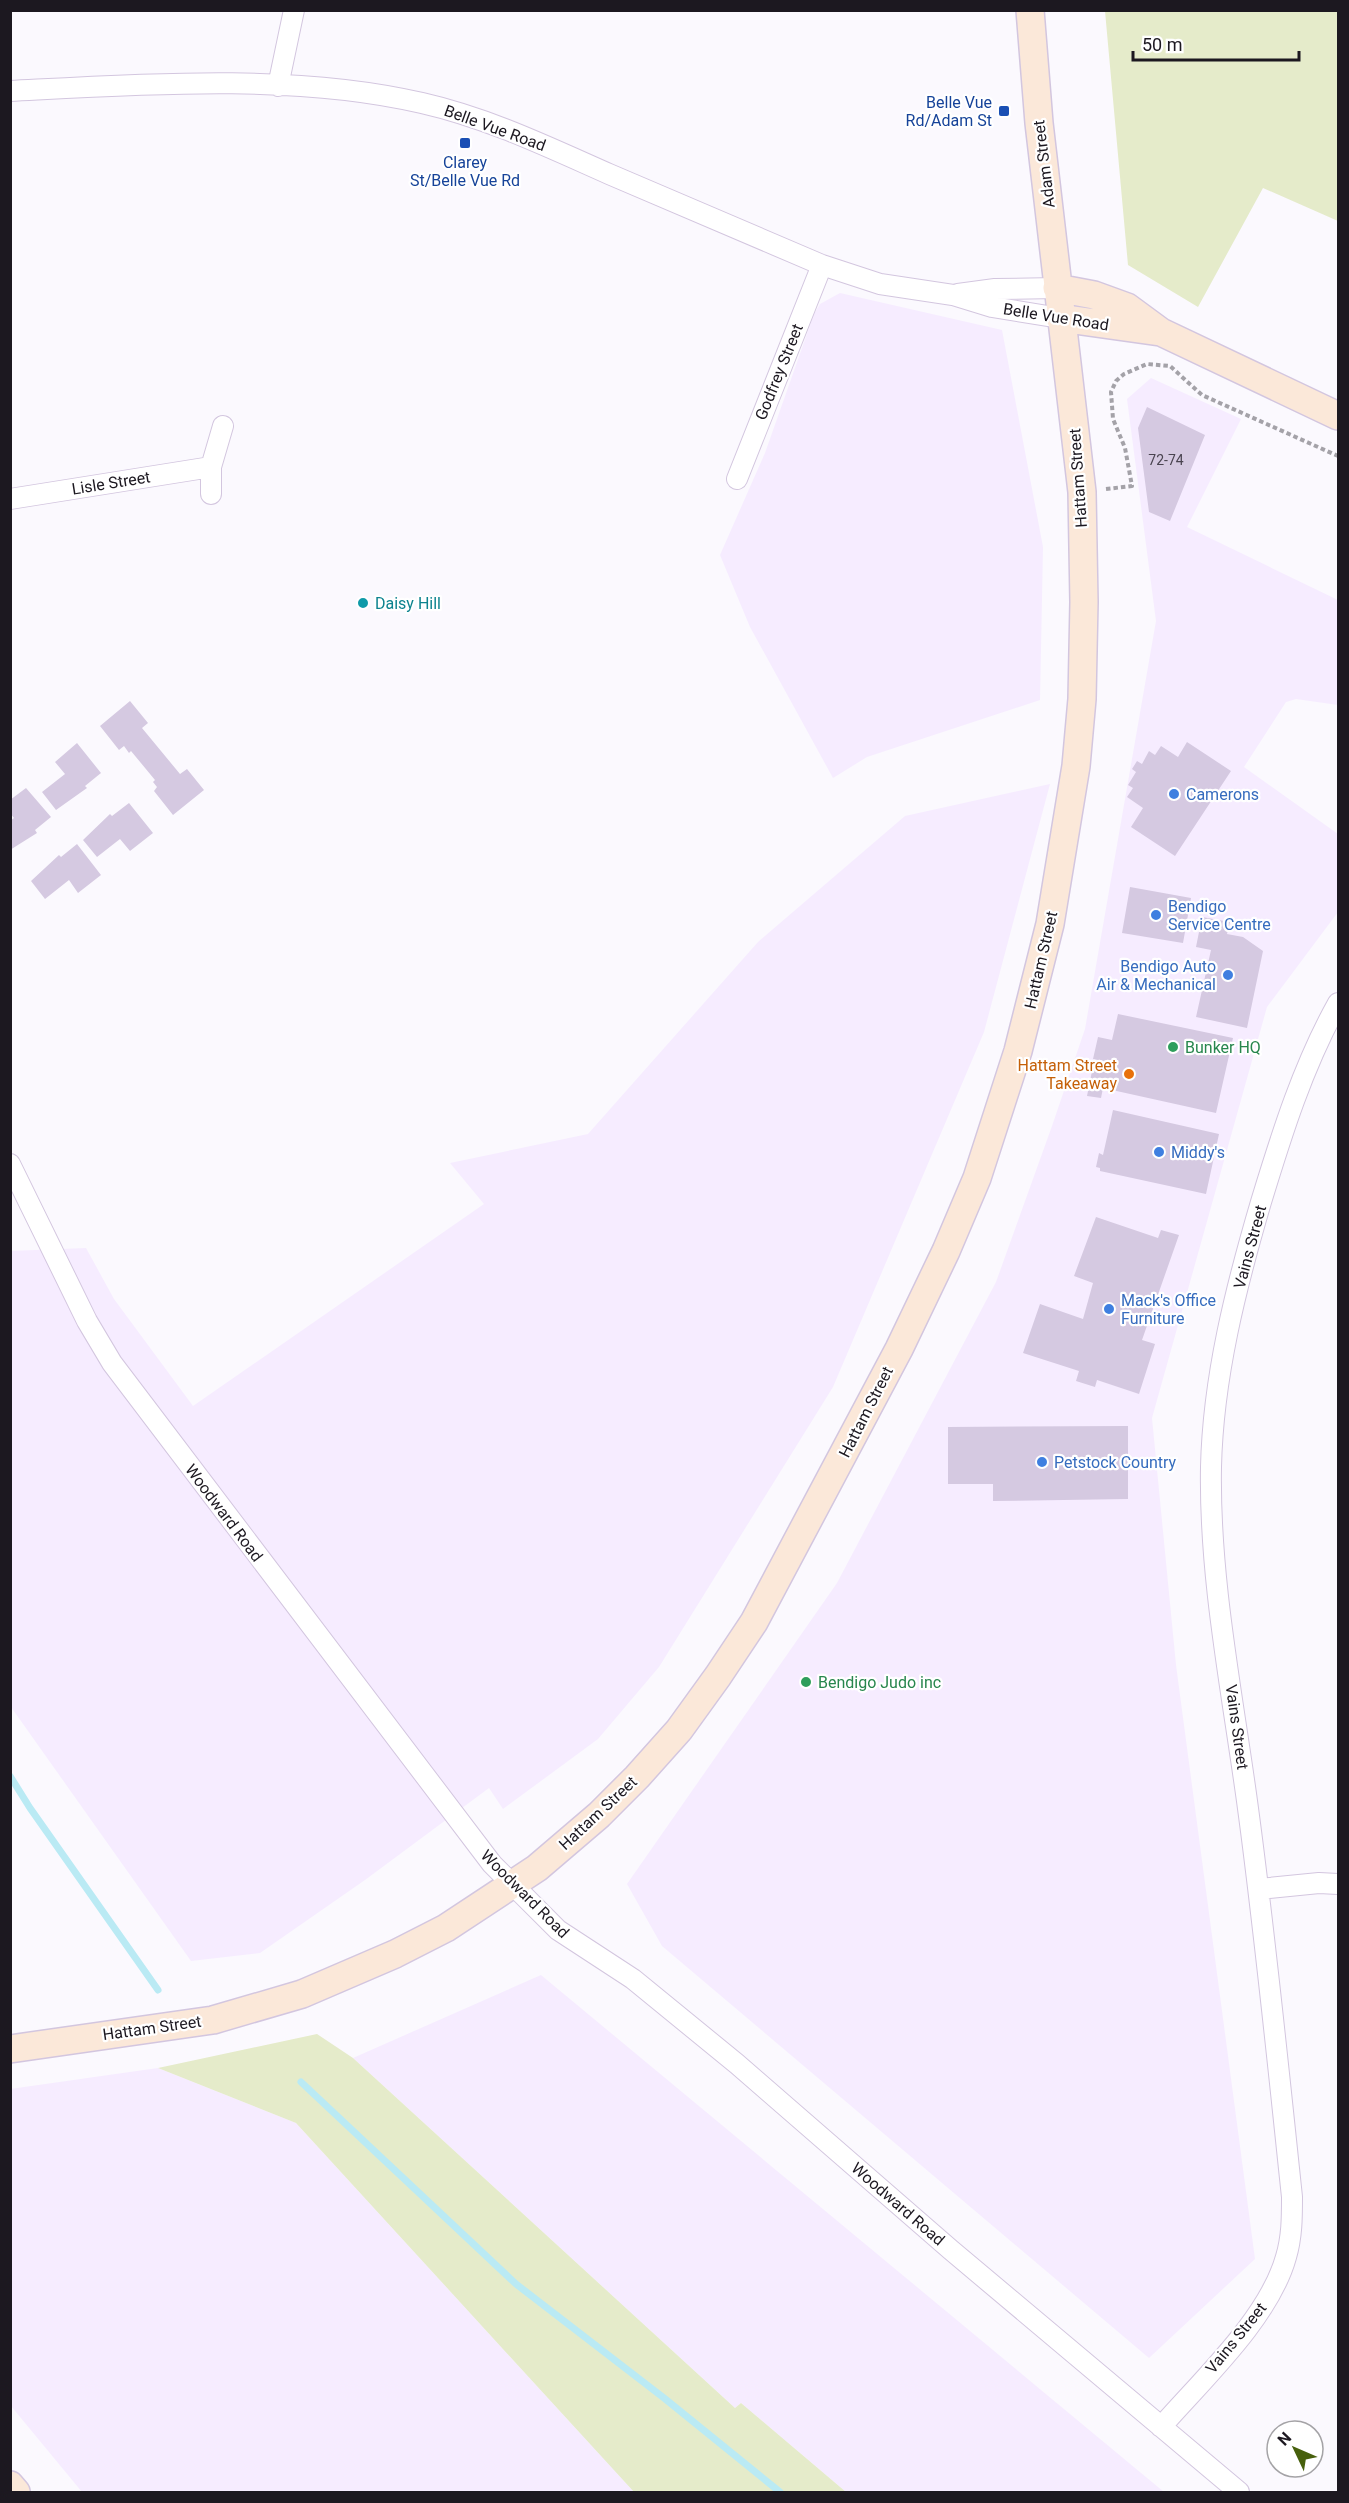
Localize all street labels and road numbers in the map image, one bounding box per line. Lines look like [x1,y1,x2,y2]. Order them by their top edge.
street label: Belle Vue Road [442,101,548,155]
street label: Adam Street [1029,119,1059,209]
street label: Belle Vue Road [1002,299,1110,335]
street label: Godfrey Street [751,321,807,423]
street label: Hattam Street [1065,428,1091,528]
street label: Lisle Street [70,467,152,499]
street label: Hattam Street [1021,909,1061,1011]
street label: Vains Street [1230,1203,1270,1291]
street label: Hattam Street [835,1363,897,1461]
street label: Woodward Road [181,1461,267,1565]
street label: Vains Street [1222,1683,1252,1771]
street label: Hattam Street [555,1772,641,1854]
street label: Woodward Road [477,1846,573,1942]
street label: Hattam Street [101,2012,203,2044]
street label: Woodward Road [848,2158,948,2250]
street label: Vains Street [1202,2299,1270,2377]

